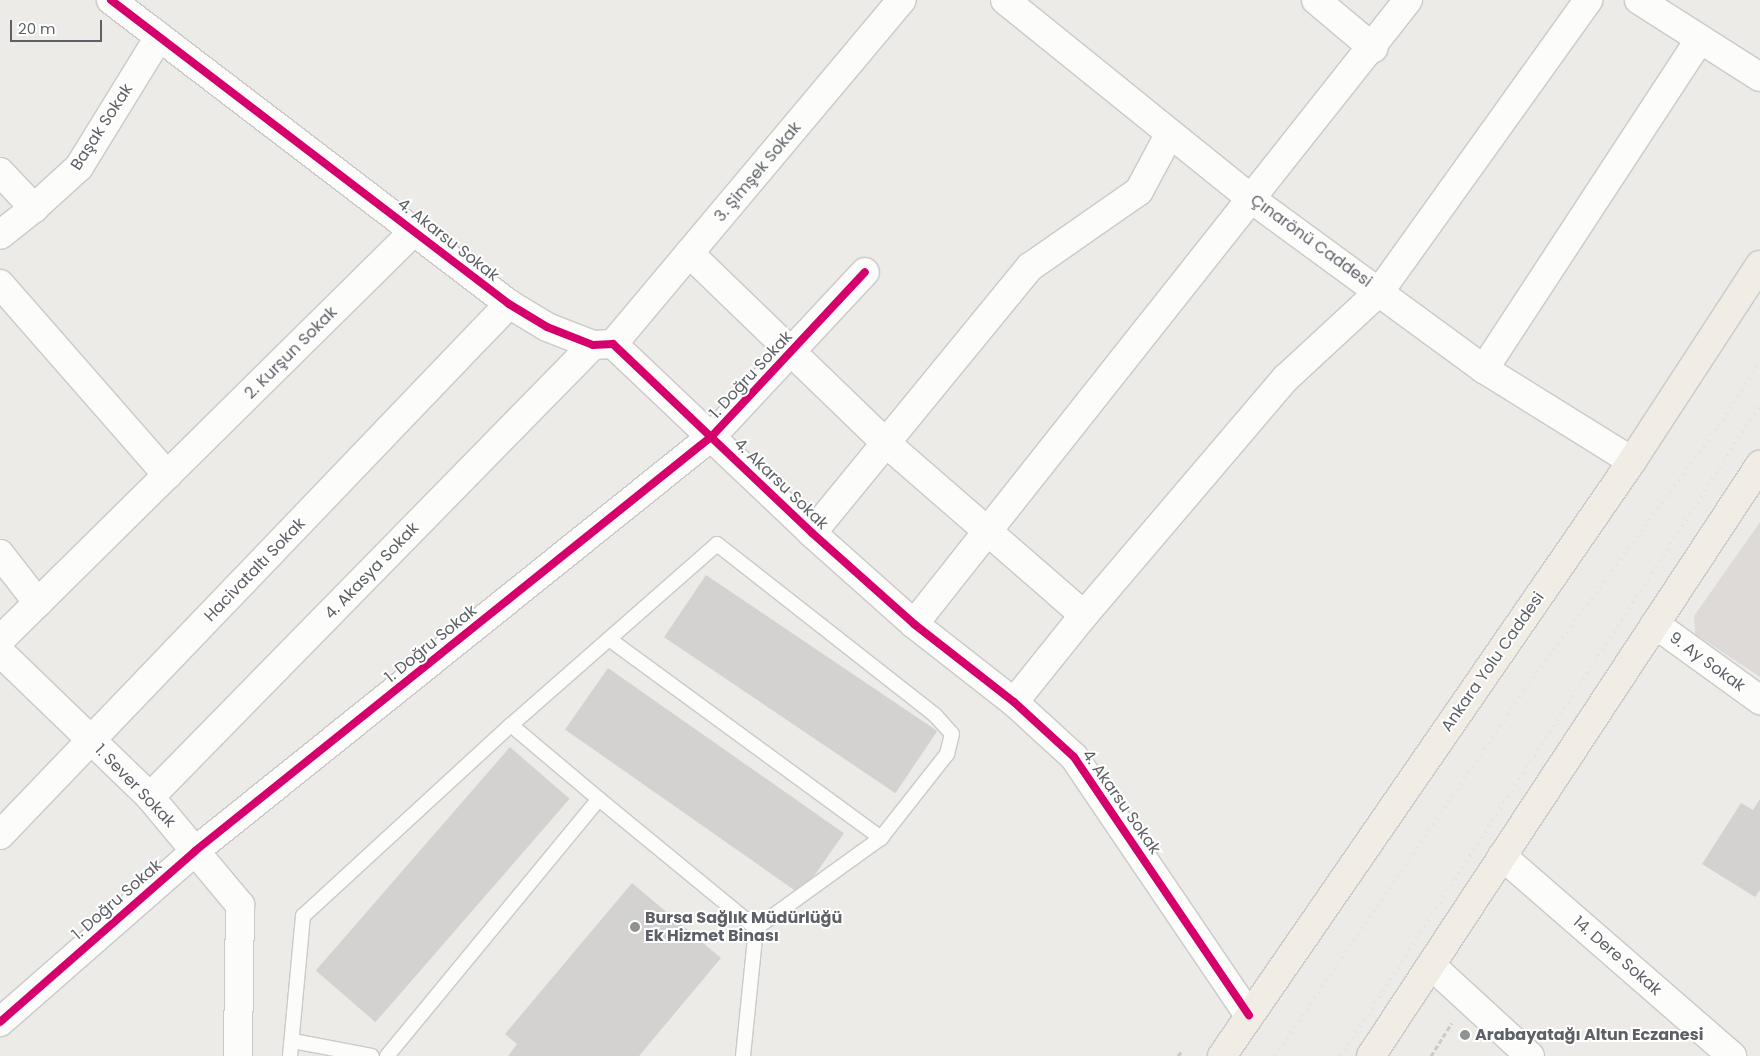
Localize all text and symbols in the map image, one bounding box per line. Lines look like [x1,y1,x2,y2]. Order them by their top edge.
scale bar [12,10,105,42]
text: 20 m [18,18,56,39]
street label: Başak Sokak [67,80,137,174]
street label: 3. Şimşek Sokak [711,118,805,226]
street label: Çınarönü Caddesi [1247,191,1375,291]
street label: 4. Akarsu Sokak [394,194,502,286]
street label: 2. Kurşun Sokak [241,303,341,403]
street label: 1. Doğru Sokak [706,327,796,423]
street label: 4. Akarsu Sokak [730,434,832,534]
street label: Hacivataltı Sokak [201,514,309,626]
street label: 4. Akasya Sokak [321,519,423,623]
street label: Ankara Yolu Caddesi [1437,588,1549,736]
street label: 1. Doğru Sokak [381,601,481,687]
street label: 9. Ay Sokak [1665,628,1749,696]
street label: 1. Sever Sokak [91,740,179,832]
street label: 4. Akarsu Sokak [1078,746,1164,858]
street label: 1. Doğru Sokak [68,856,166,944]
place label: Bursa Sağlık Müdürlüğü Ek Hizmet Binası [645,908,842,946]
street label: 14. Dere Sokak [1569,912,1665,1000]
marker: Bursa Sağlık Müdürlüğü Ek Hizmet Binası [629,921,641,933]
place label: Arabayatağı Altun Eczanesi [1475,1025,1703,1045]
marker: Arabayatağı Altun Eczanesi [1459,1029,1471,1041]

